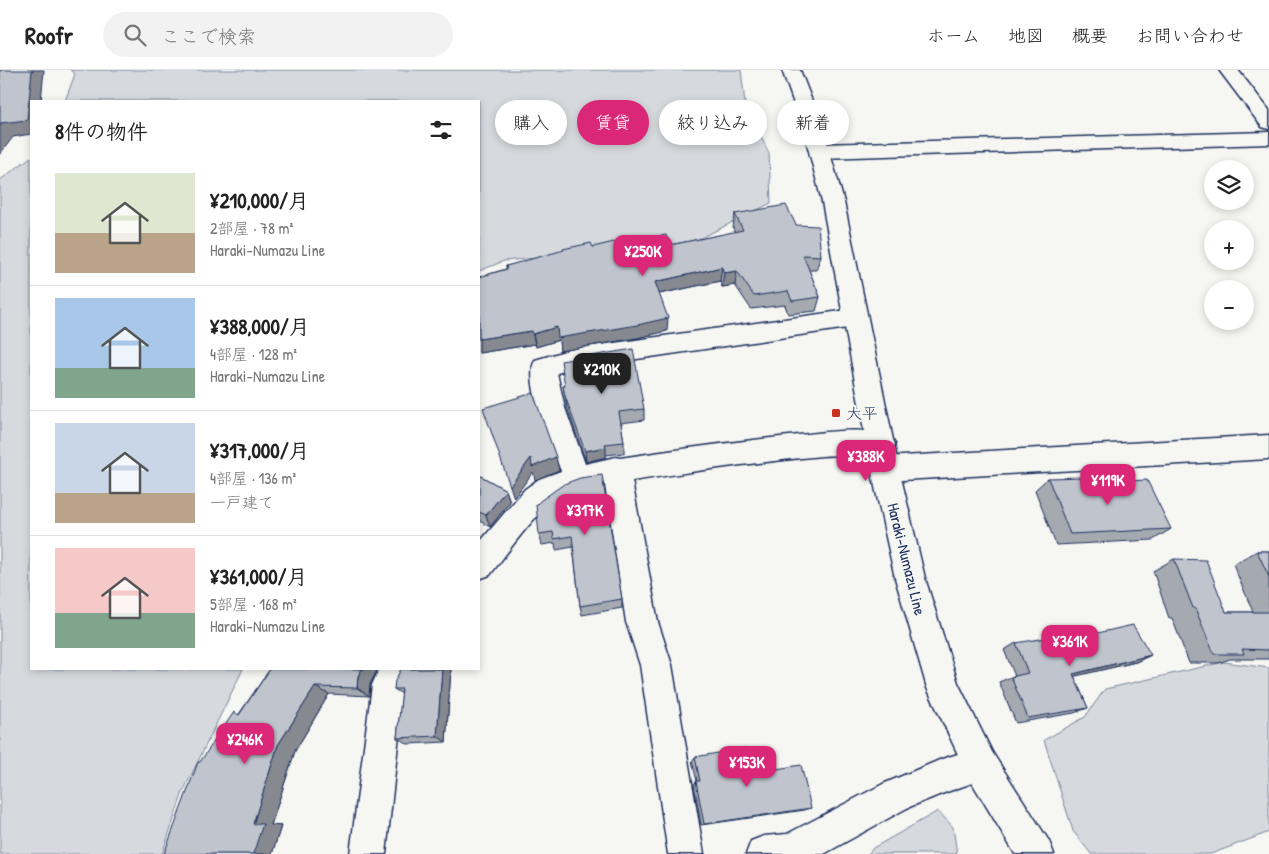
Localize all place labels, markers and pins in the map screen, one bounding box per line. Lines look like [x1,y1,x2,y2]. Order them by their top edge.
pin: ¥250K [608,234,678,277]
pin: ¥210K [567,352,637,395]
place label: 大平 [846,402,878,424]
marker: 大平 [830,407,842,419]
pin: ¥388K [831,440,901,482]
pin: ¥119K [1073,464,1143,506]
pin: ¥317K [550,494,620,536]
pin: ¥361K [1035,624,1105,667]
pin: ¥246K [210,722,280,765]
pin: ¥153K [712,746,782,788]

